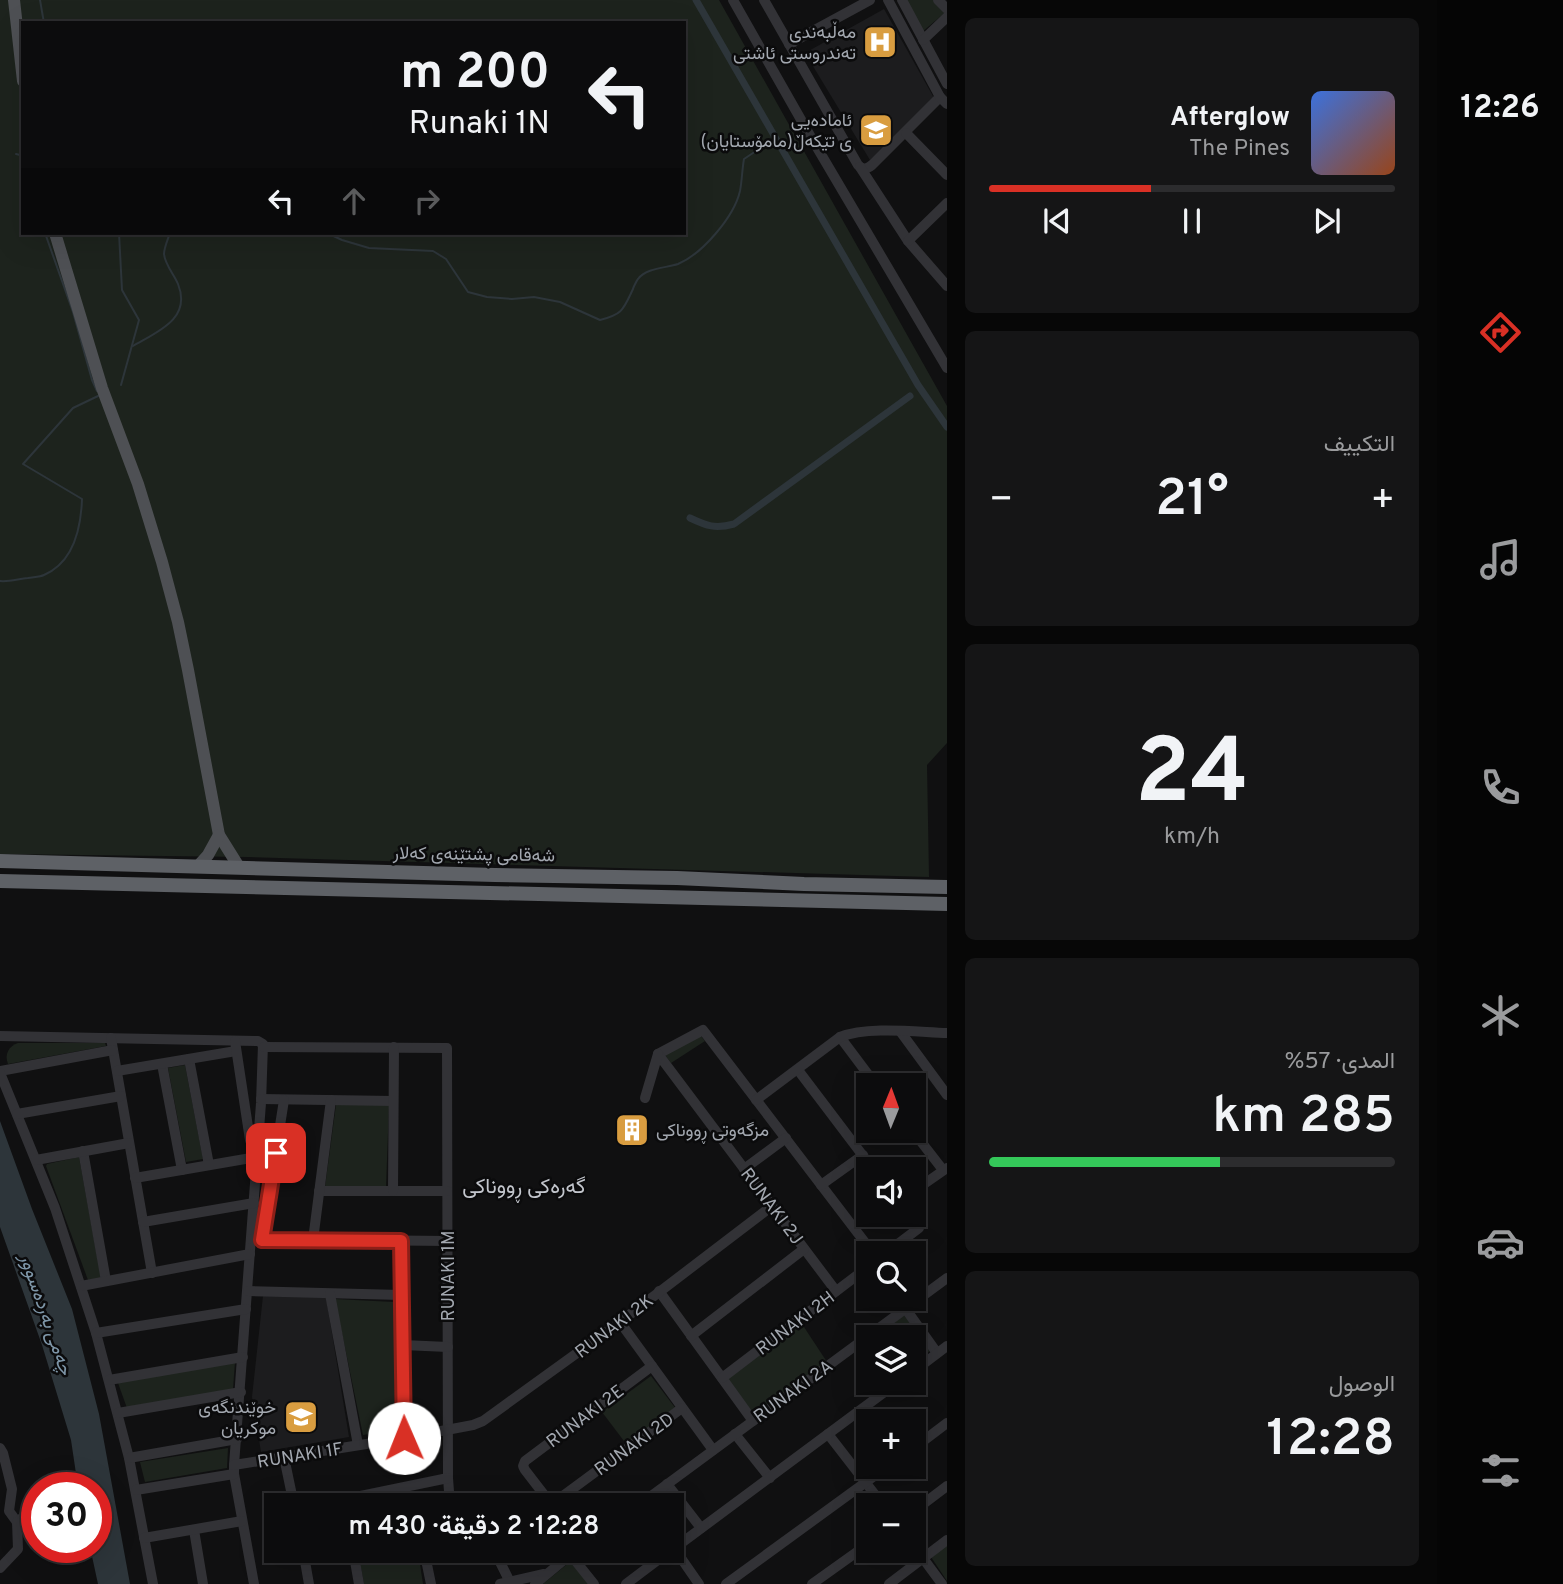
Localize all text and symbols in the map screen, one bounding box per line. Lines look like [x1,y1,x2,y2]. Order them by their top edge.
place label: مەڵبەندی تەندروستی ئاشتی [733,21,856,66]
hospital icon: مەڵبەندی تەندروستی ئاشتی [861,23,899,61]
text: 200 m [400,44,550,106]
icon: left [574,49,665,140]
text: 12:26 [1460,89,1540,129]
text: Afterglow [1170,102,1290,135]
text: Runaki 1N [409,105,550,145]
place label: ئامادەیی (مامۆستایان)ی تێکەڵ [700,110,852,154]
school or university icon: ئامادەیی (مامۆستایان)ی تێکەڵ [857,111,895,149]
text: The Pines [1189,135,1290,164]
icon: left [262,182,300,220]
icon: ahead [335,182,373,220]
icon: right [408,182,446,220]
icon: previous [1038,202,1076,240]
icon: pause [1173,202,1211,240]
icon: next [1308,202,1346,240]
icon: directions [1476,308,1525,357]
text: التكييف [1324,431,1395,460]
text: 21° [1155,468,1229,534]
text: − [989,477,1014,526]
text: + [1370,477,1395,526]
icon: music [1476,535,1525,584]
text: 24 [1135,720,1249,835]
icon: phone [1476,763,1525,812]
text: km/h [1164,823,1220,852]
street label: شەقامی پشتێنەی کەلار [392,843,555,868]
icon: climate [1476,991,1525,1040]
text: المدى · 57% [1285,1048,1395,1077]
north arrow [856,1073,926,1143]
map controls [856,1073,926,1563]
text: 285 km [1212,1085,1395,1151]
building icon: مزگەوتی ڕووناکی [613,1111,651,1149]
place label: مزگەوتی ڕووناکی [656,1120,769,1144]
pin [246,1123,306,1183]
icon: arrive [257,1134,295,1172]
button: sound [856,1157,926,1227]
street label: RUNAKI 2J [734,1164,807,1250]
district label: گەرەکی ڕووناکی [462,1174,586,1203]
icon: car [1476,1218,1525,1267]
street label: RUNAKI 1M [438,1231,461,1321]
button: search [856,1241,926,1311]
water label: چەمی بەردەسوور [13,1250,77,1380]
street label: RUNAKI 2H [752,1287,840,1361]
street label: RUNAKI 2K [571,1290,659,1364]
button: layers [856,1325,926,1395]
street label: RUNAKI 2A [750,1356,838,1429]
text: الوصول [1329,1371,1395,1400]
street label: RUNAKI 2E [542,1381,629,1454]
place label: خوێندنگەی موکریان [198,1397,276,1441]
school or university icon: خوێندنگەی موکریان [282,1398,320,1436]
position arrow [367,1401,441,1475]
text: 12:28 [1266,1408,1395,1474]
street label: RUNAKI 2D [591,1409,679,1482]
button: + [856,1409,926,1479]
street label: RUNAKI 1F [256,1438,345,1475]
icon: filters [1476,1446,1525,1495]
speed limit sign: 30 [21,1472,112,1563]
button: − [856,1493,926,1563]
text: 12:28 · 2 دقيقة · 430 m [349,1511,599,1544]

